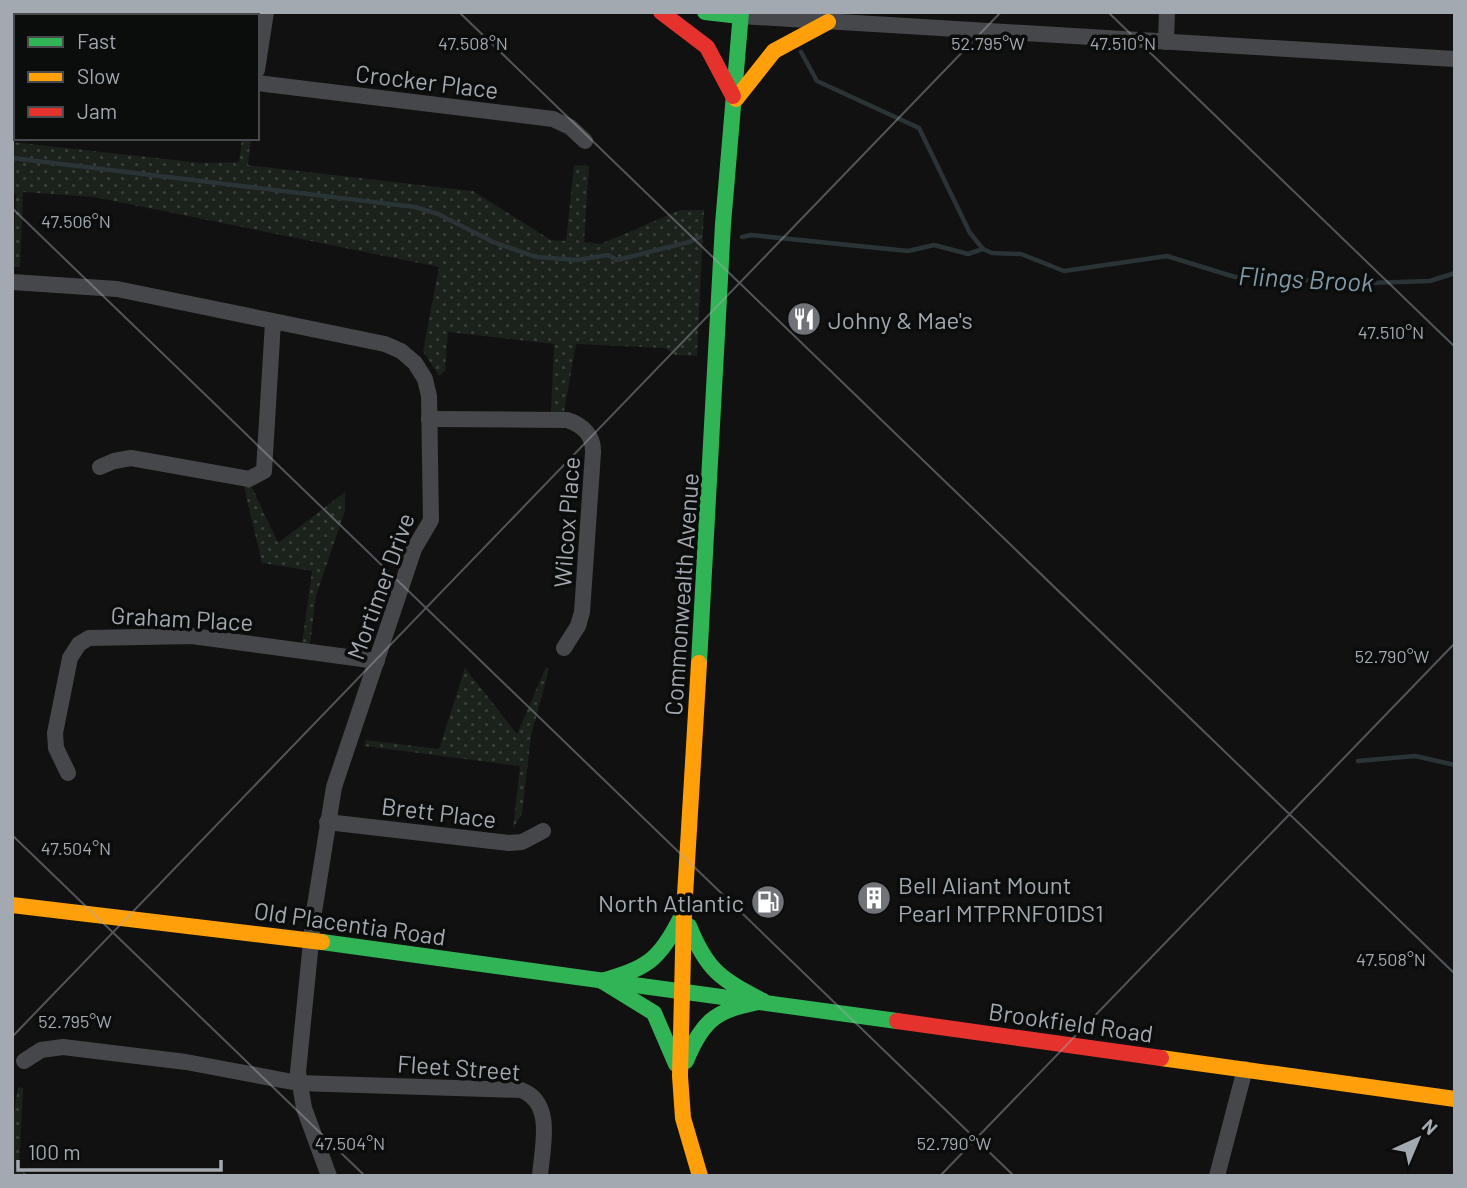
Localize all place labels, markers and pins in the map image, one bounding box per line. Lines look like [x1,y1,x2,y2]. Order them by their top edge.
restaurant icon: Johny & Mae's [785,300,823,338]
place label: Johny & Mae's [828,305,973,334]
place label: Bell Aliant Mount Pearl MTPRNF01DS1 [898,870,1104,927]
building icon: Bell Aliant Mount Pearl MTPRNF01DS1 [855,879,893,917]
fuel station icon: North Atlantic [749,883,787,921]
place label: North Atlantic [598,888,744,917]

